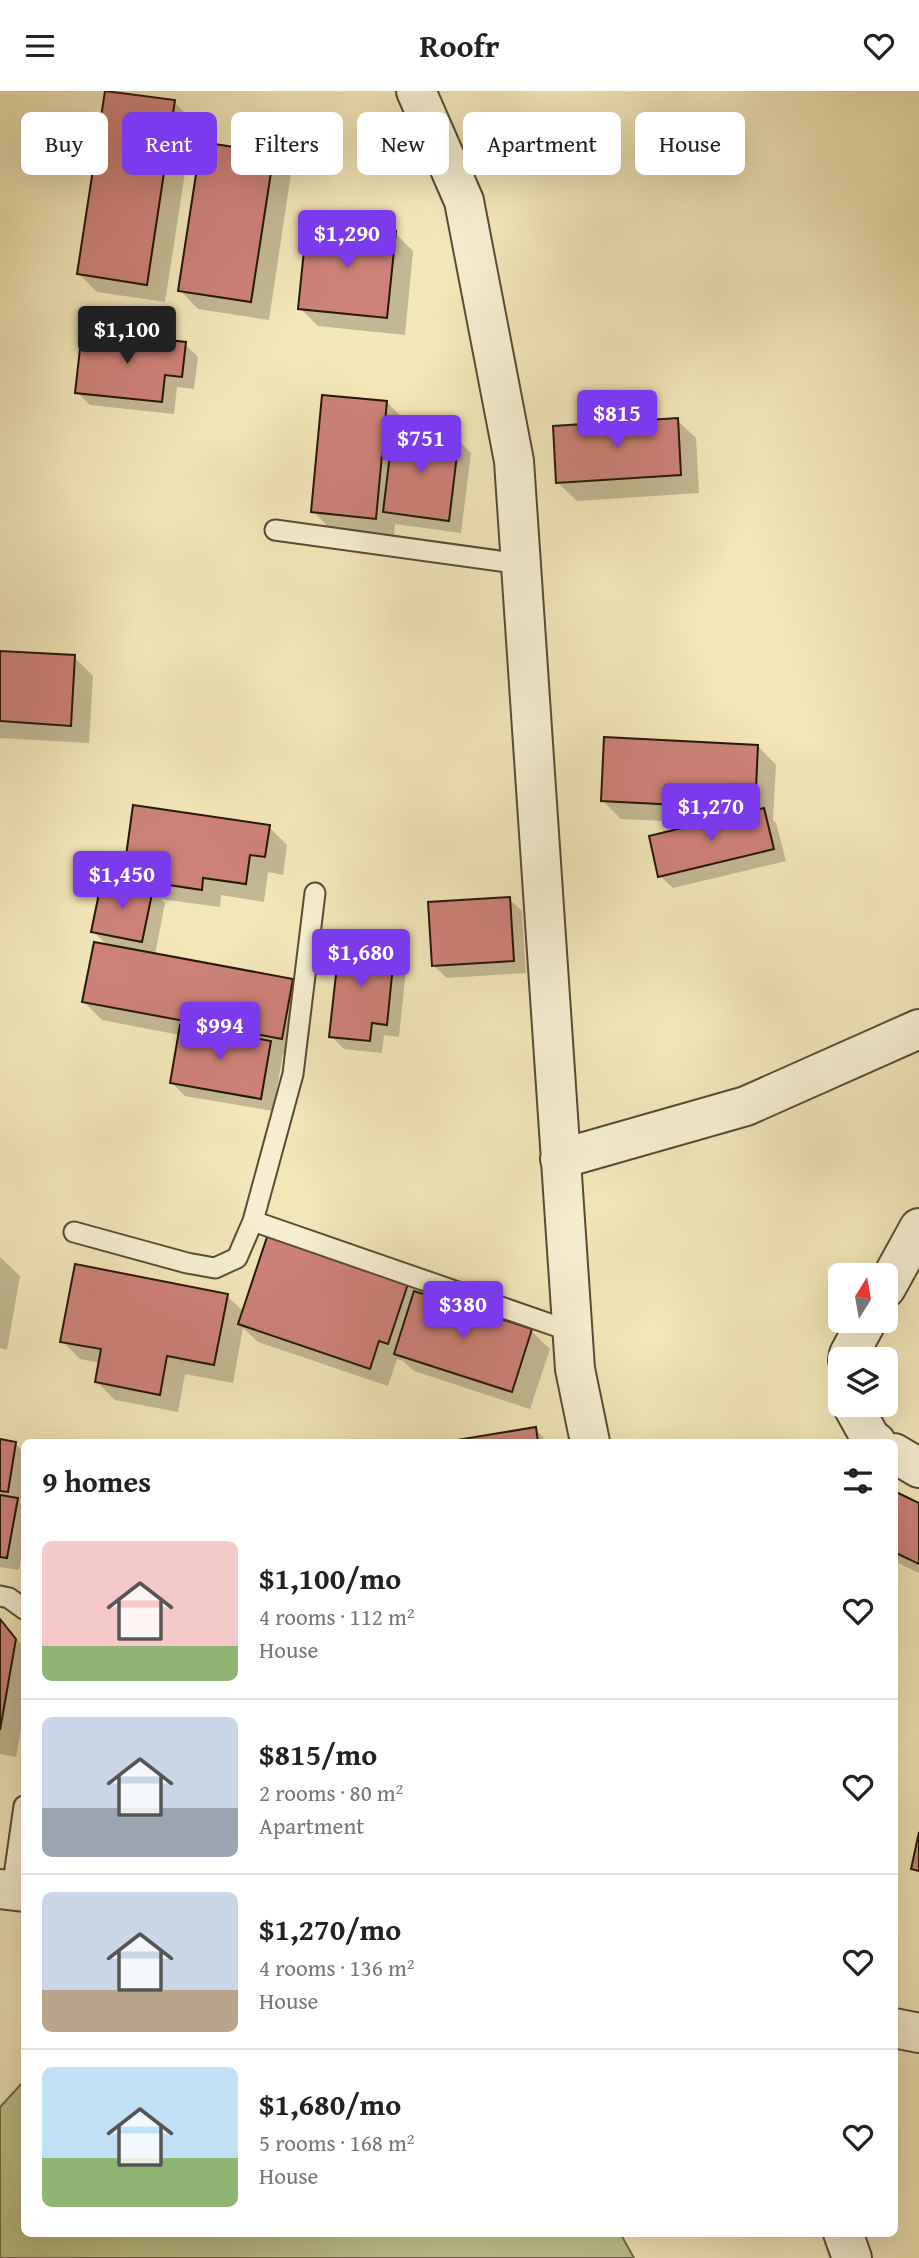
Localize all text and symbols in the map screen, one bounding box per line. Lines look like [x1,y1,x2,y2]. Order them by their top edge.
text: Roofr [420,22,499,69]
icon: menu [21,27,59,65]
icon: heart [860,27,898,65]
chip: Buy [21,112,108,175]
chip: Rent [122,112,217,175]
chip: Filters [231,112,343,175]
chip: New [357,112,449,175]
chip: Apartment [463,112,621,175]
chip: House [635,112,745,175]
pin: $1,290 [290,211,404,270]
text: $1,290 [314,216,380,249]
pin: $1,100 [70,307,184,366]
text: $1,100 [94,312,160,345]
pin: $815 [576,391,658,450]
text: $815 [593,396,641,429]
pin: $751 [380,415,462,475]
text: $751 [397,421,445,454]
pin: $1,270 [654,783,768,843]
text: $1,270 [678,789,744,822]
pin: $1,450 [65,851,179,911]
text: $1,450 [89,857,155,890]
pin: $1,680 [304,929,418,989]
text: $1,680 [328,935,394,968]
pin: $994 [179,1003,261,1062]
text: $994 [196,1008,244,1041]
north arrow [828,1263,898,1333]
map controls [828,1263,898,1417]
pin: $380 [422,1281,504,1341]
text: $380 [439,1287,487,1320]
button: layers [828,1347,898,1417]
text: 9 homes [42,1459,151,1503]
icon: filters [839,1462,877,1500]
text: $1,100/mo [259,1556,401,1600]
icon: home [98,1569,182,1653]
icon: heart [839,1592,877,1630]
text: 4 rooms · 112 m² [259,1600,414,1633]
text: House [259,1633,318,1666]
text: $815/mo [259,1732,377,1776]
icon: home [98,1745,182,1829]
icon: heart [839,1768,877,1806]
text: 2 rooms · 80 m² [259,1776,403,1809]
text: Apartment [259,1809,364,1842]
text: $1,270/mo [259,1907,401,1951]
icon: home [98,1920,182,2004]
icon: heart [839,1943,877,1981]
text: 4 rooms · 136 m² [259,1951,414,1984]
text: House [259,1984,318,2017]
text: $1,680/mo [259,2082,401,2126]
icon: home [98,2095,182,2179]
icon: heart [839,2118,877,2156]
text: 5 rooms · 168 m² [259,2126,414,2159]
text: House [259,2159,318,2192]

